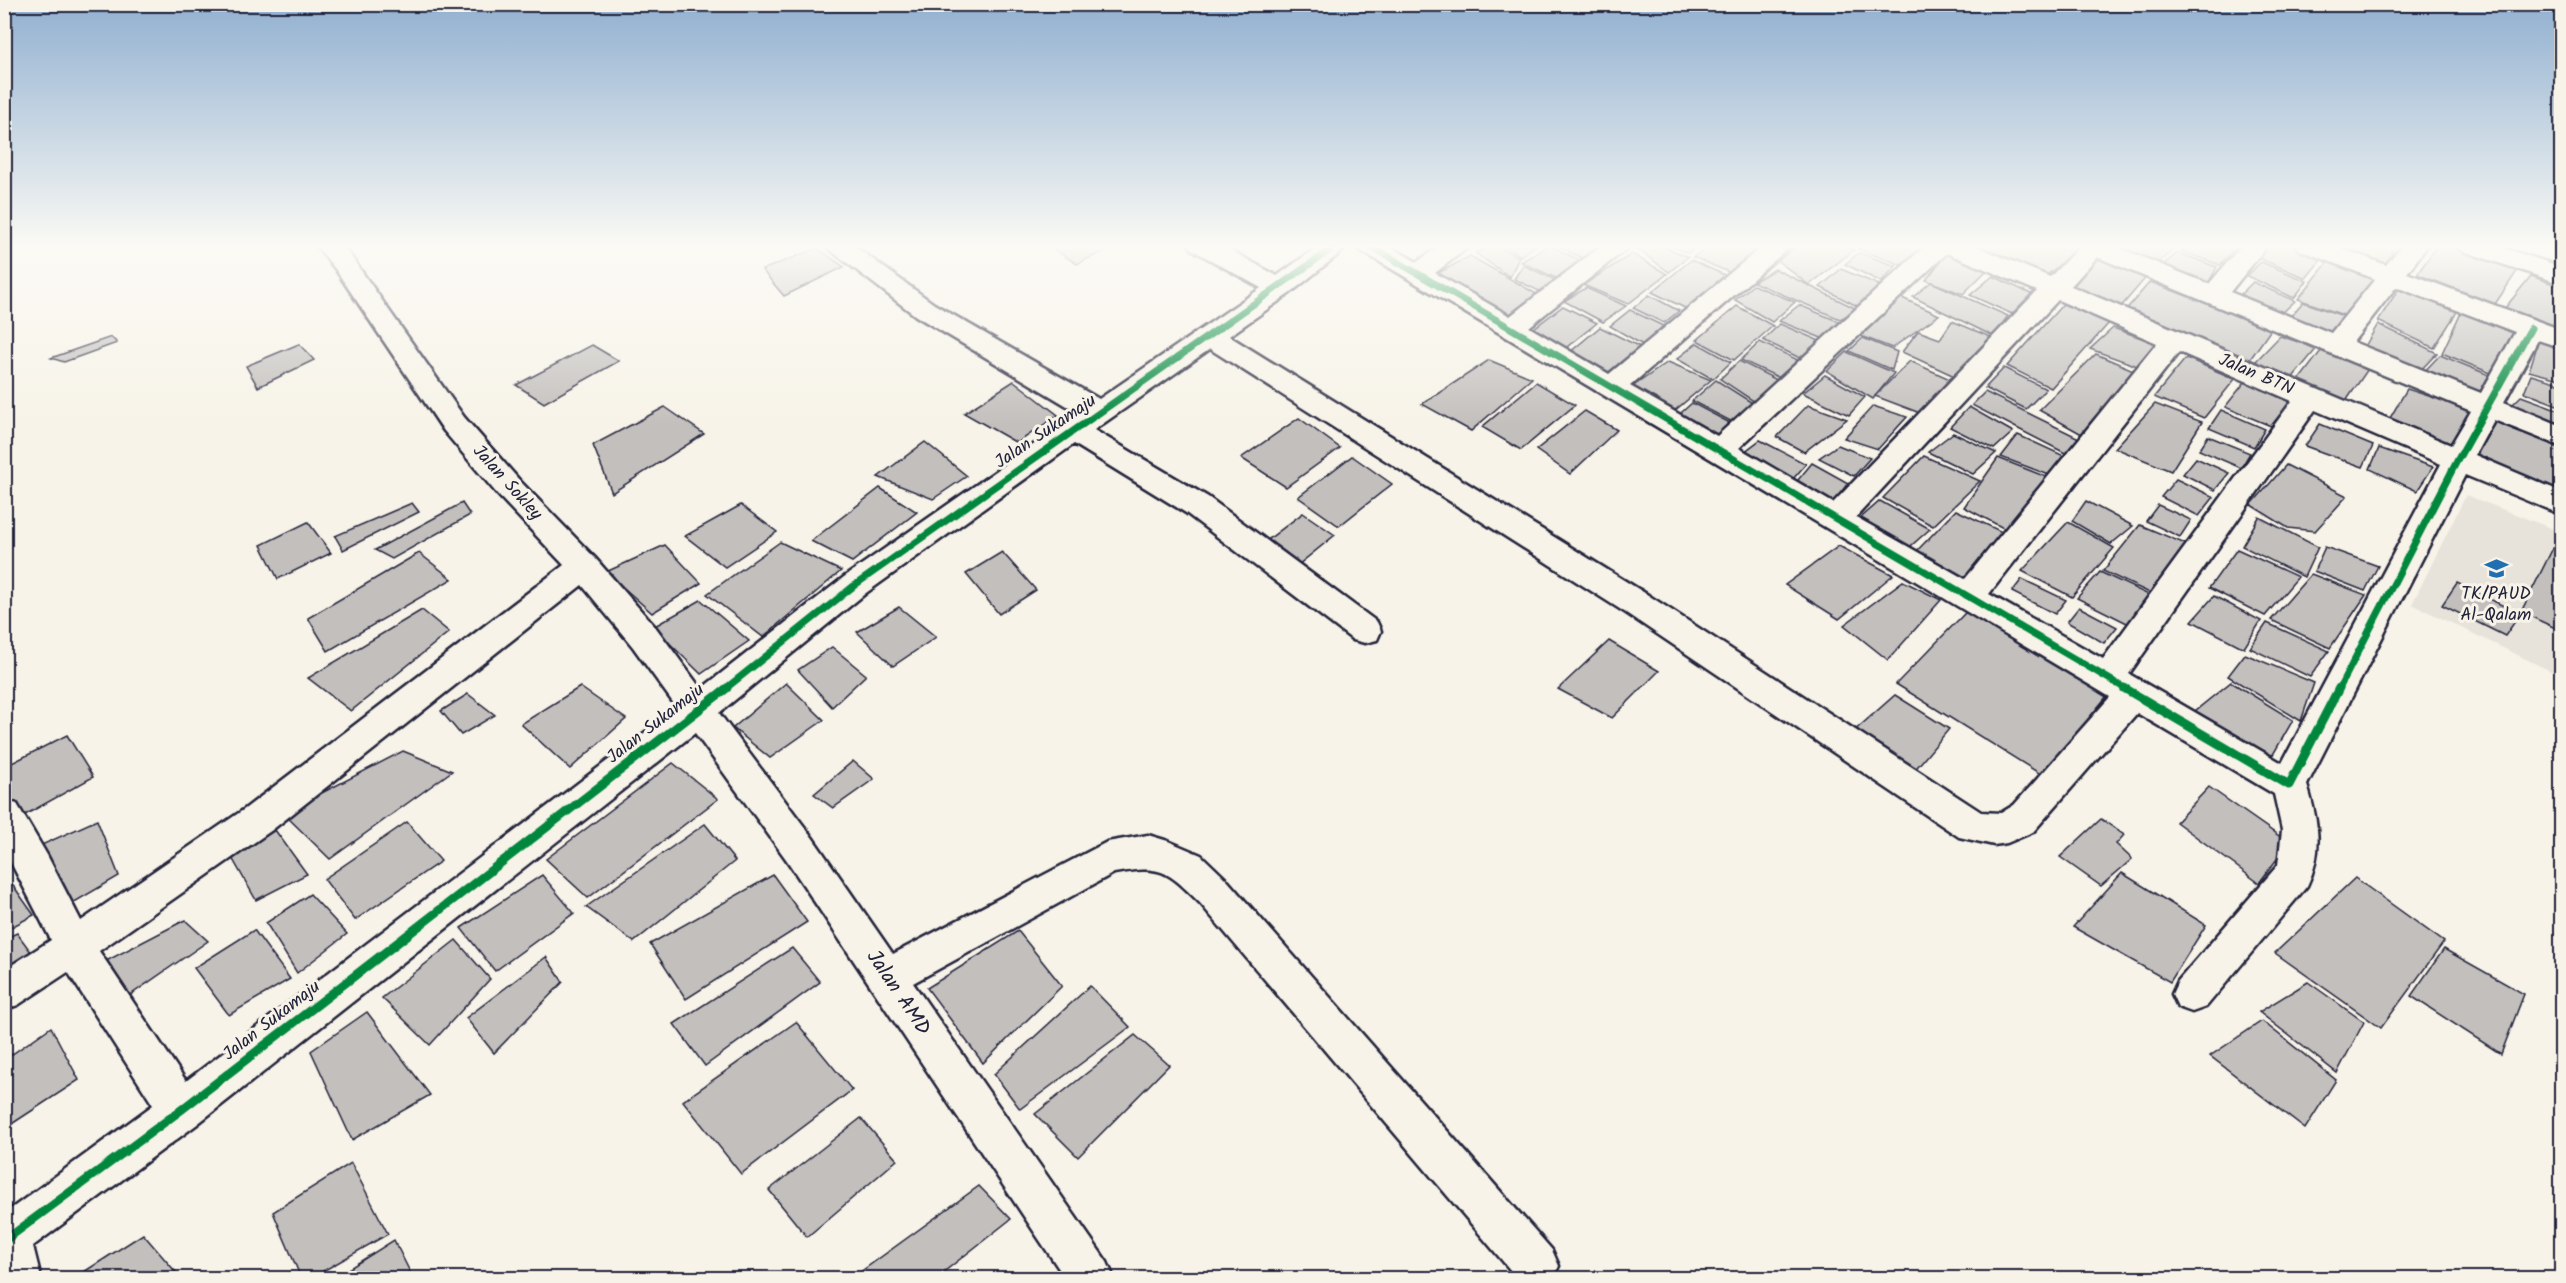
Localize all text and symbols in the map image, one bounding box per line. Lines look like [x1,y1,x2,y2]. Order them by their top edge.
street label: Jalan BTN [2214,346,2298,404]
street label: Jalan Sukamaju [989,387,1103,477]
street label: Jalan Sokley [465,439,549,528]
school or university icon: TK/PAUD Al-Qalam [2483,555,2509,581]
place label: TK/PAUD Al-Qalam [2461,580,2531,630]
street label: Jalan Sukamaju [601,676,712,772]
street label: Jalan AMD [857,943,939,1043]
street label: Jalan Sukamaju [217,973,328,1069]

